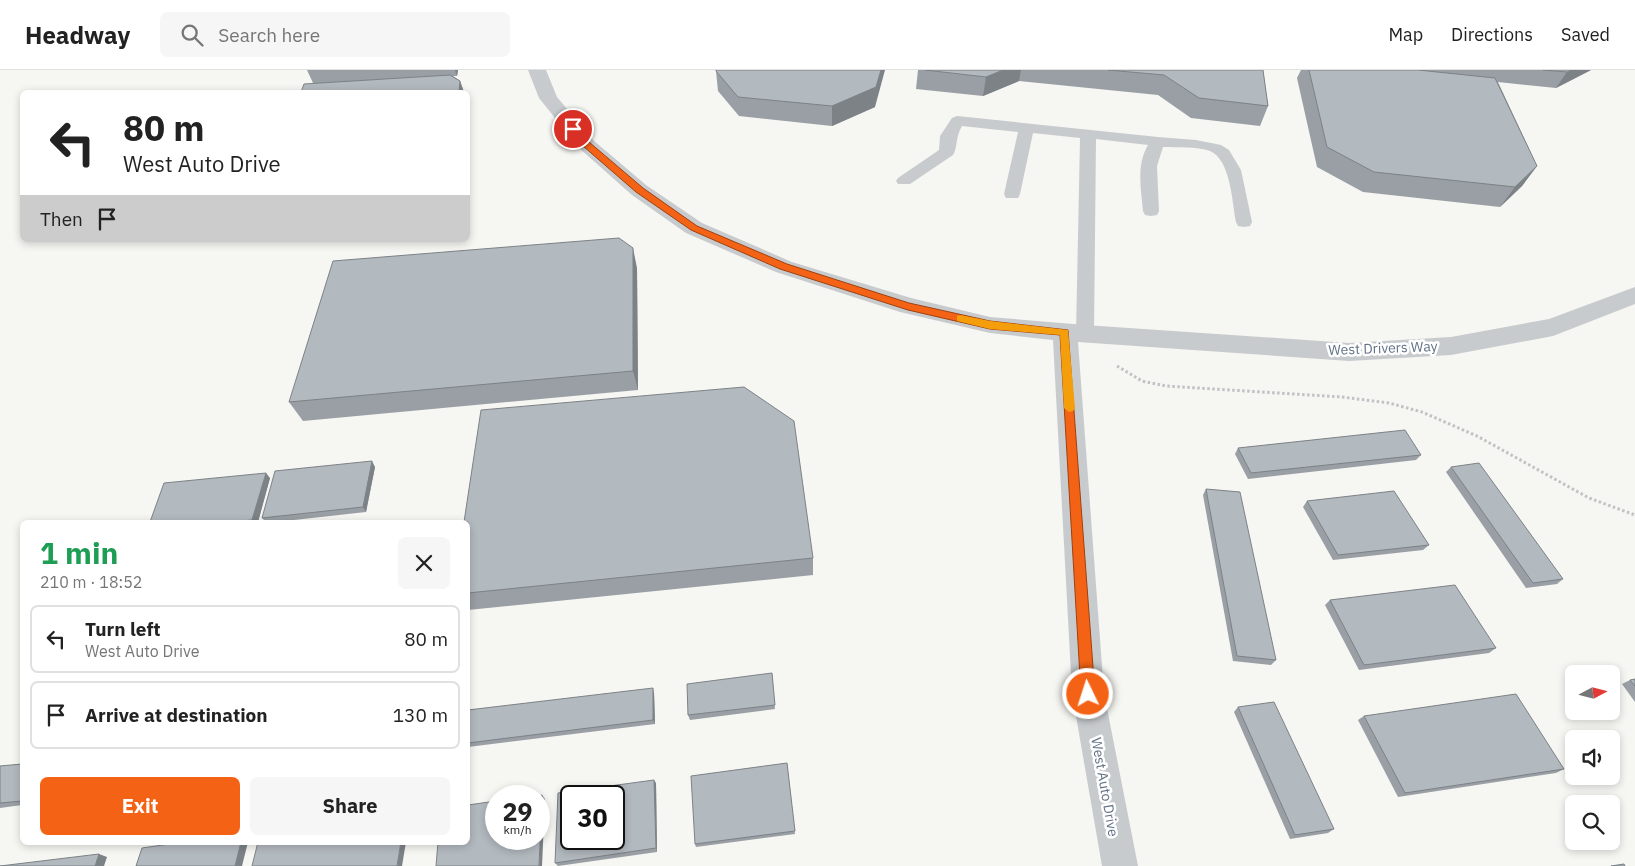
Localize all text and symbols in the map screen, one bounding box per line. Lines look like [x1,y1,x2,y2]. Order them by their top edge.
search box [160,12,510,57]
text: Headway [25,19,130,51]
icon: search [178,21,206,49]
text: Search here [218,23,320,47]
text: Map [1388,23,1423,46]
text: Directions [1451,23,1533,46]
text: Saved [1561,23,1610,46]
text: 80 m [123,105,205,151]
pin [552,108,594,150]
icon: left [40,110,105,175]
icon: arrive [559,115,587,143]
text: West Auto Drive [123,149,281,178]
icon: arrive [93,205,121,233]
text: Then [40,207,83,231]
street label: West Drivers Way [1328,337,1438,359]
text: 1 min [40,533,118,572]
button: close [398,537,450,589]
text: 210 m · 18:52 [40,572,142,592]
text: Turn left [85,617,161,641]
icon: left [42,625,70,653]
text: 80 m [404,627,448,651]
text: West Auto Drive [85,641,200,661]
north arrow [1565,665,1620,720]
map controls [1565,665,1620,850]
position arrow [1061,667,1113,719]
icon: arrive [42,701,70,729]
text: Arrive at destination [85,703,268,727]
text: 130 m [393,703,448,727]
button: sound [1565,730,1620,785]
street label: West Auto Drive [1087,736,1123,838]
button: Exit [40,777,240,835]
button: Share [250,777,450,835]
speed limit sign: 30 [560,785,625,850]
text: 29 [502,795,533,828]
button: search [1565,795,1620,850]
text: km/h [503,822,532,837]

